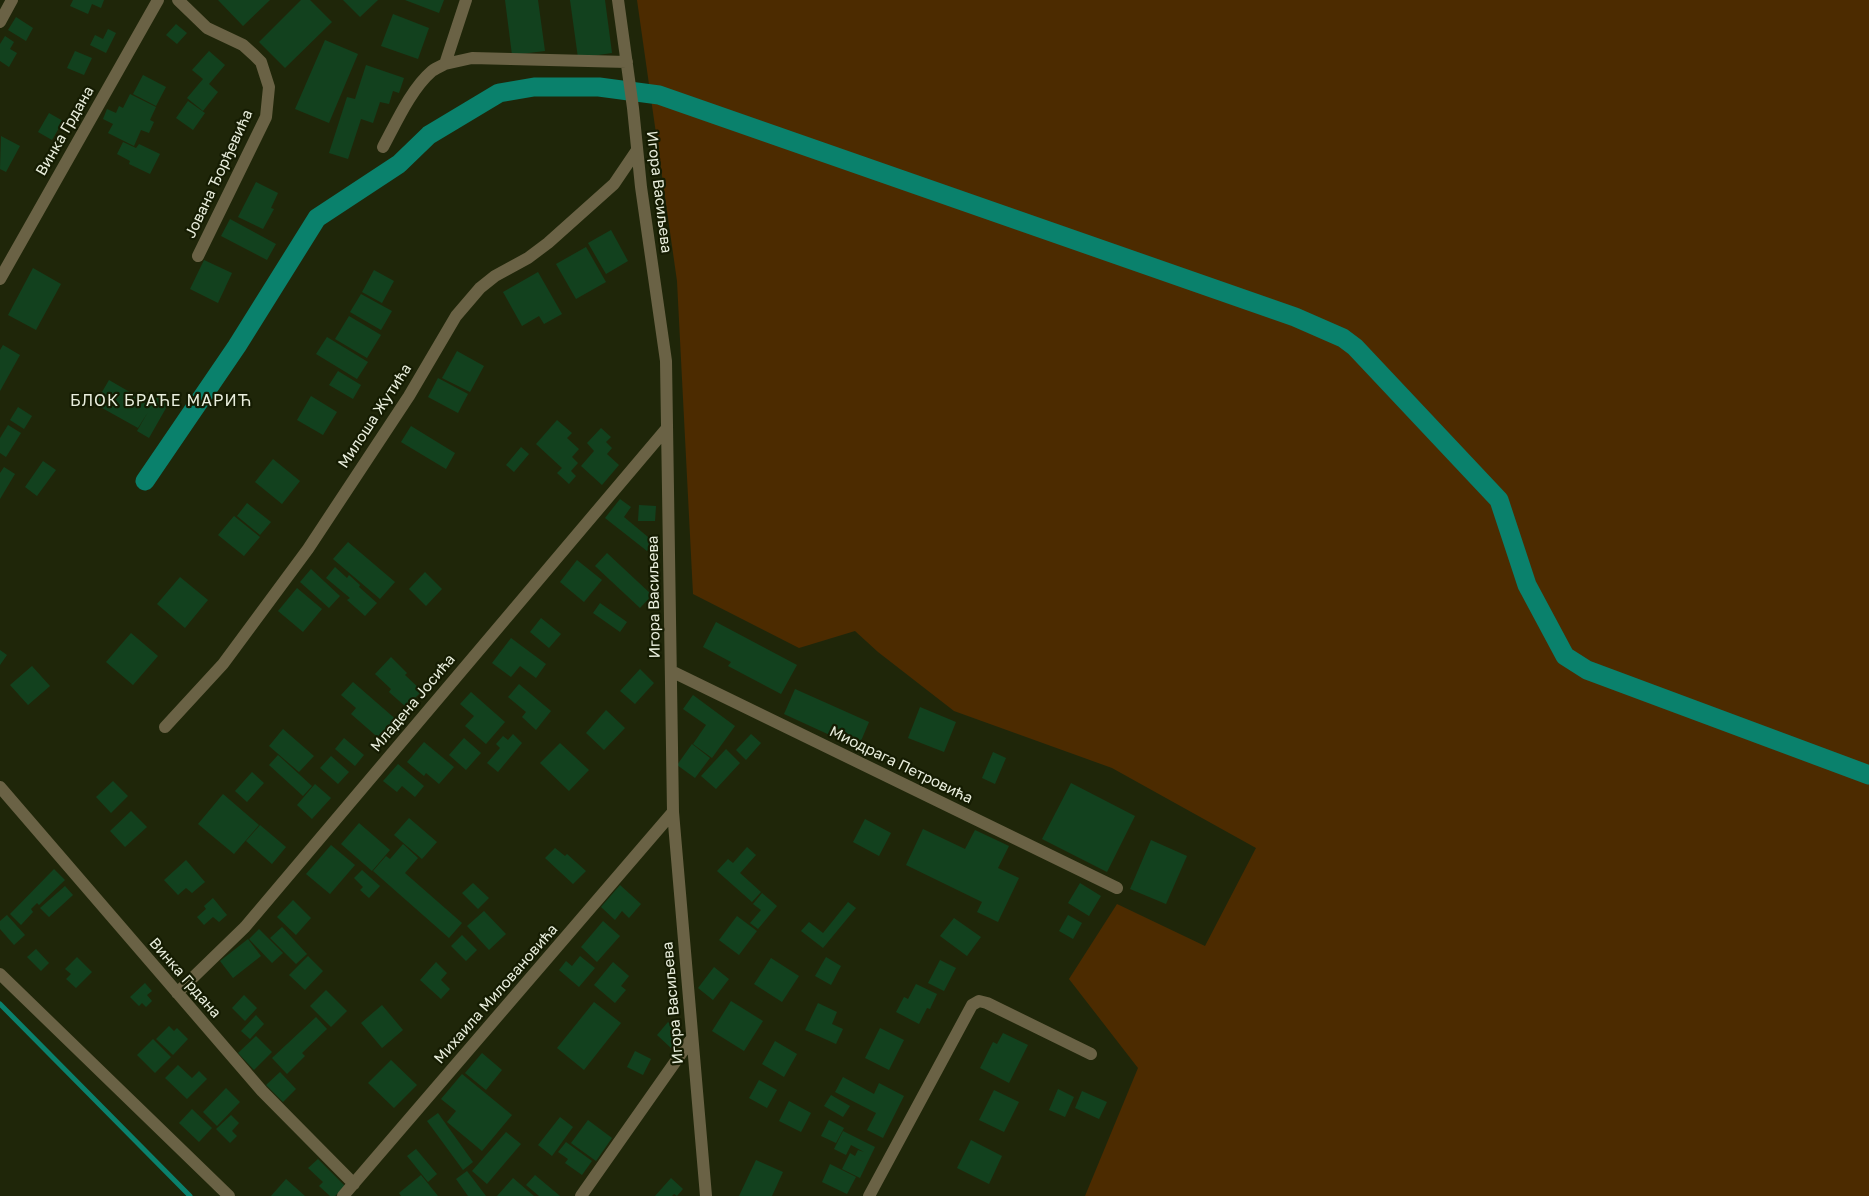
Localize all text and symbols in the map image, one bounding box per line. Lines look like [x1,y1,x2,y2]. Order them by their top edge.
street label: Винка Грдана [32,83,98,179]
street label: Јована Ђорђевића [181,107,257,241]
street label: Игора Васиљева [643,130,675,254]
street label: Милоша Жутића [335,360,415,472]
district label: БЛОК БРАЋЕ МАРИЋ [68,391,254,411]
street label: Игора Васиљева [644,535,664,659]
street label: Младена Јосића [367,651,459,755]
street label: Миодрага Петровића [826,722,976,808]
street label: Михаила Миловановића [430,921,562,1067]
street label: Винка Грдана [145,934,225,1022]
street label: Игора Васиљева [659,941,687,1065]

